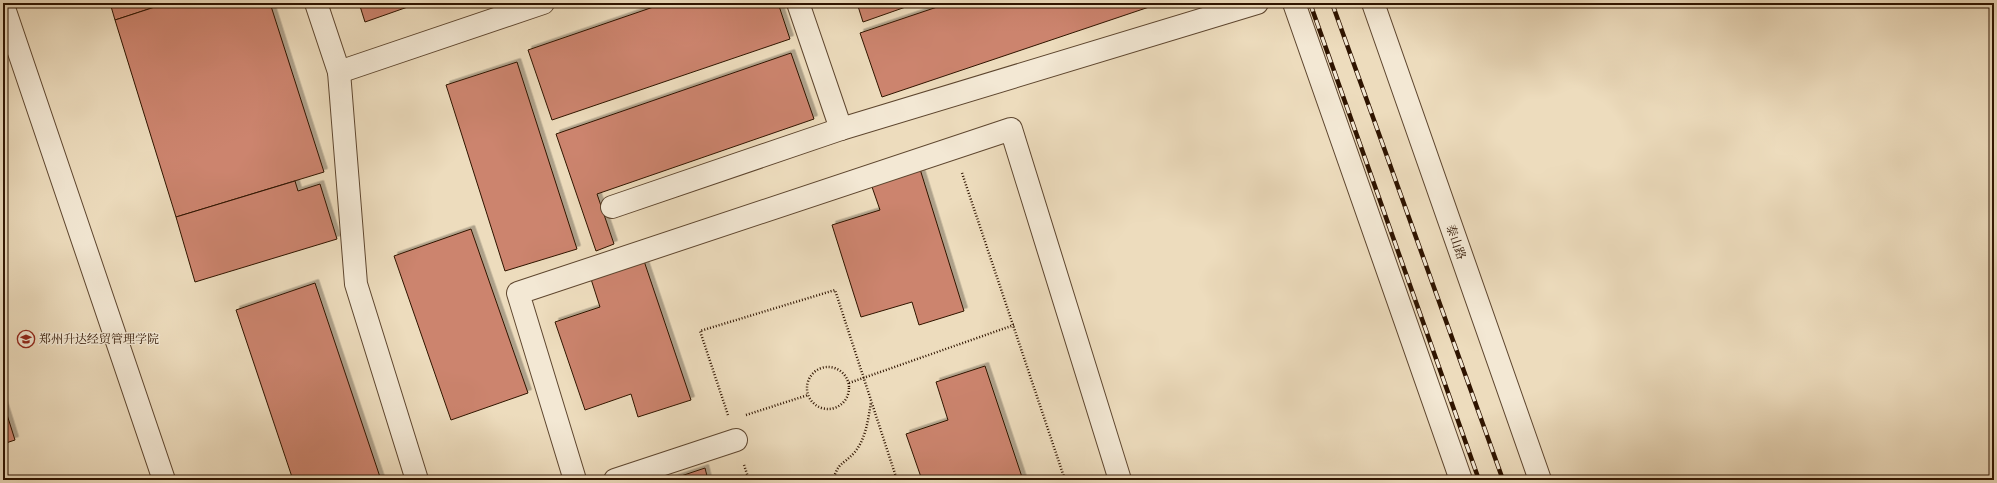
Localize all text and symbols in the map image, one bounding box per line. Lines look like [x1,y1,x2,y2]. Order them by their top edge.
street label: 泰山路 [1443,222,1470,262]
school or university icon: 郑州升达经贸管理学院 [16,329,36,349]
place label: 郑州升达经贸管理学院 [39,330,159,347]

